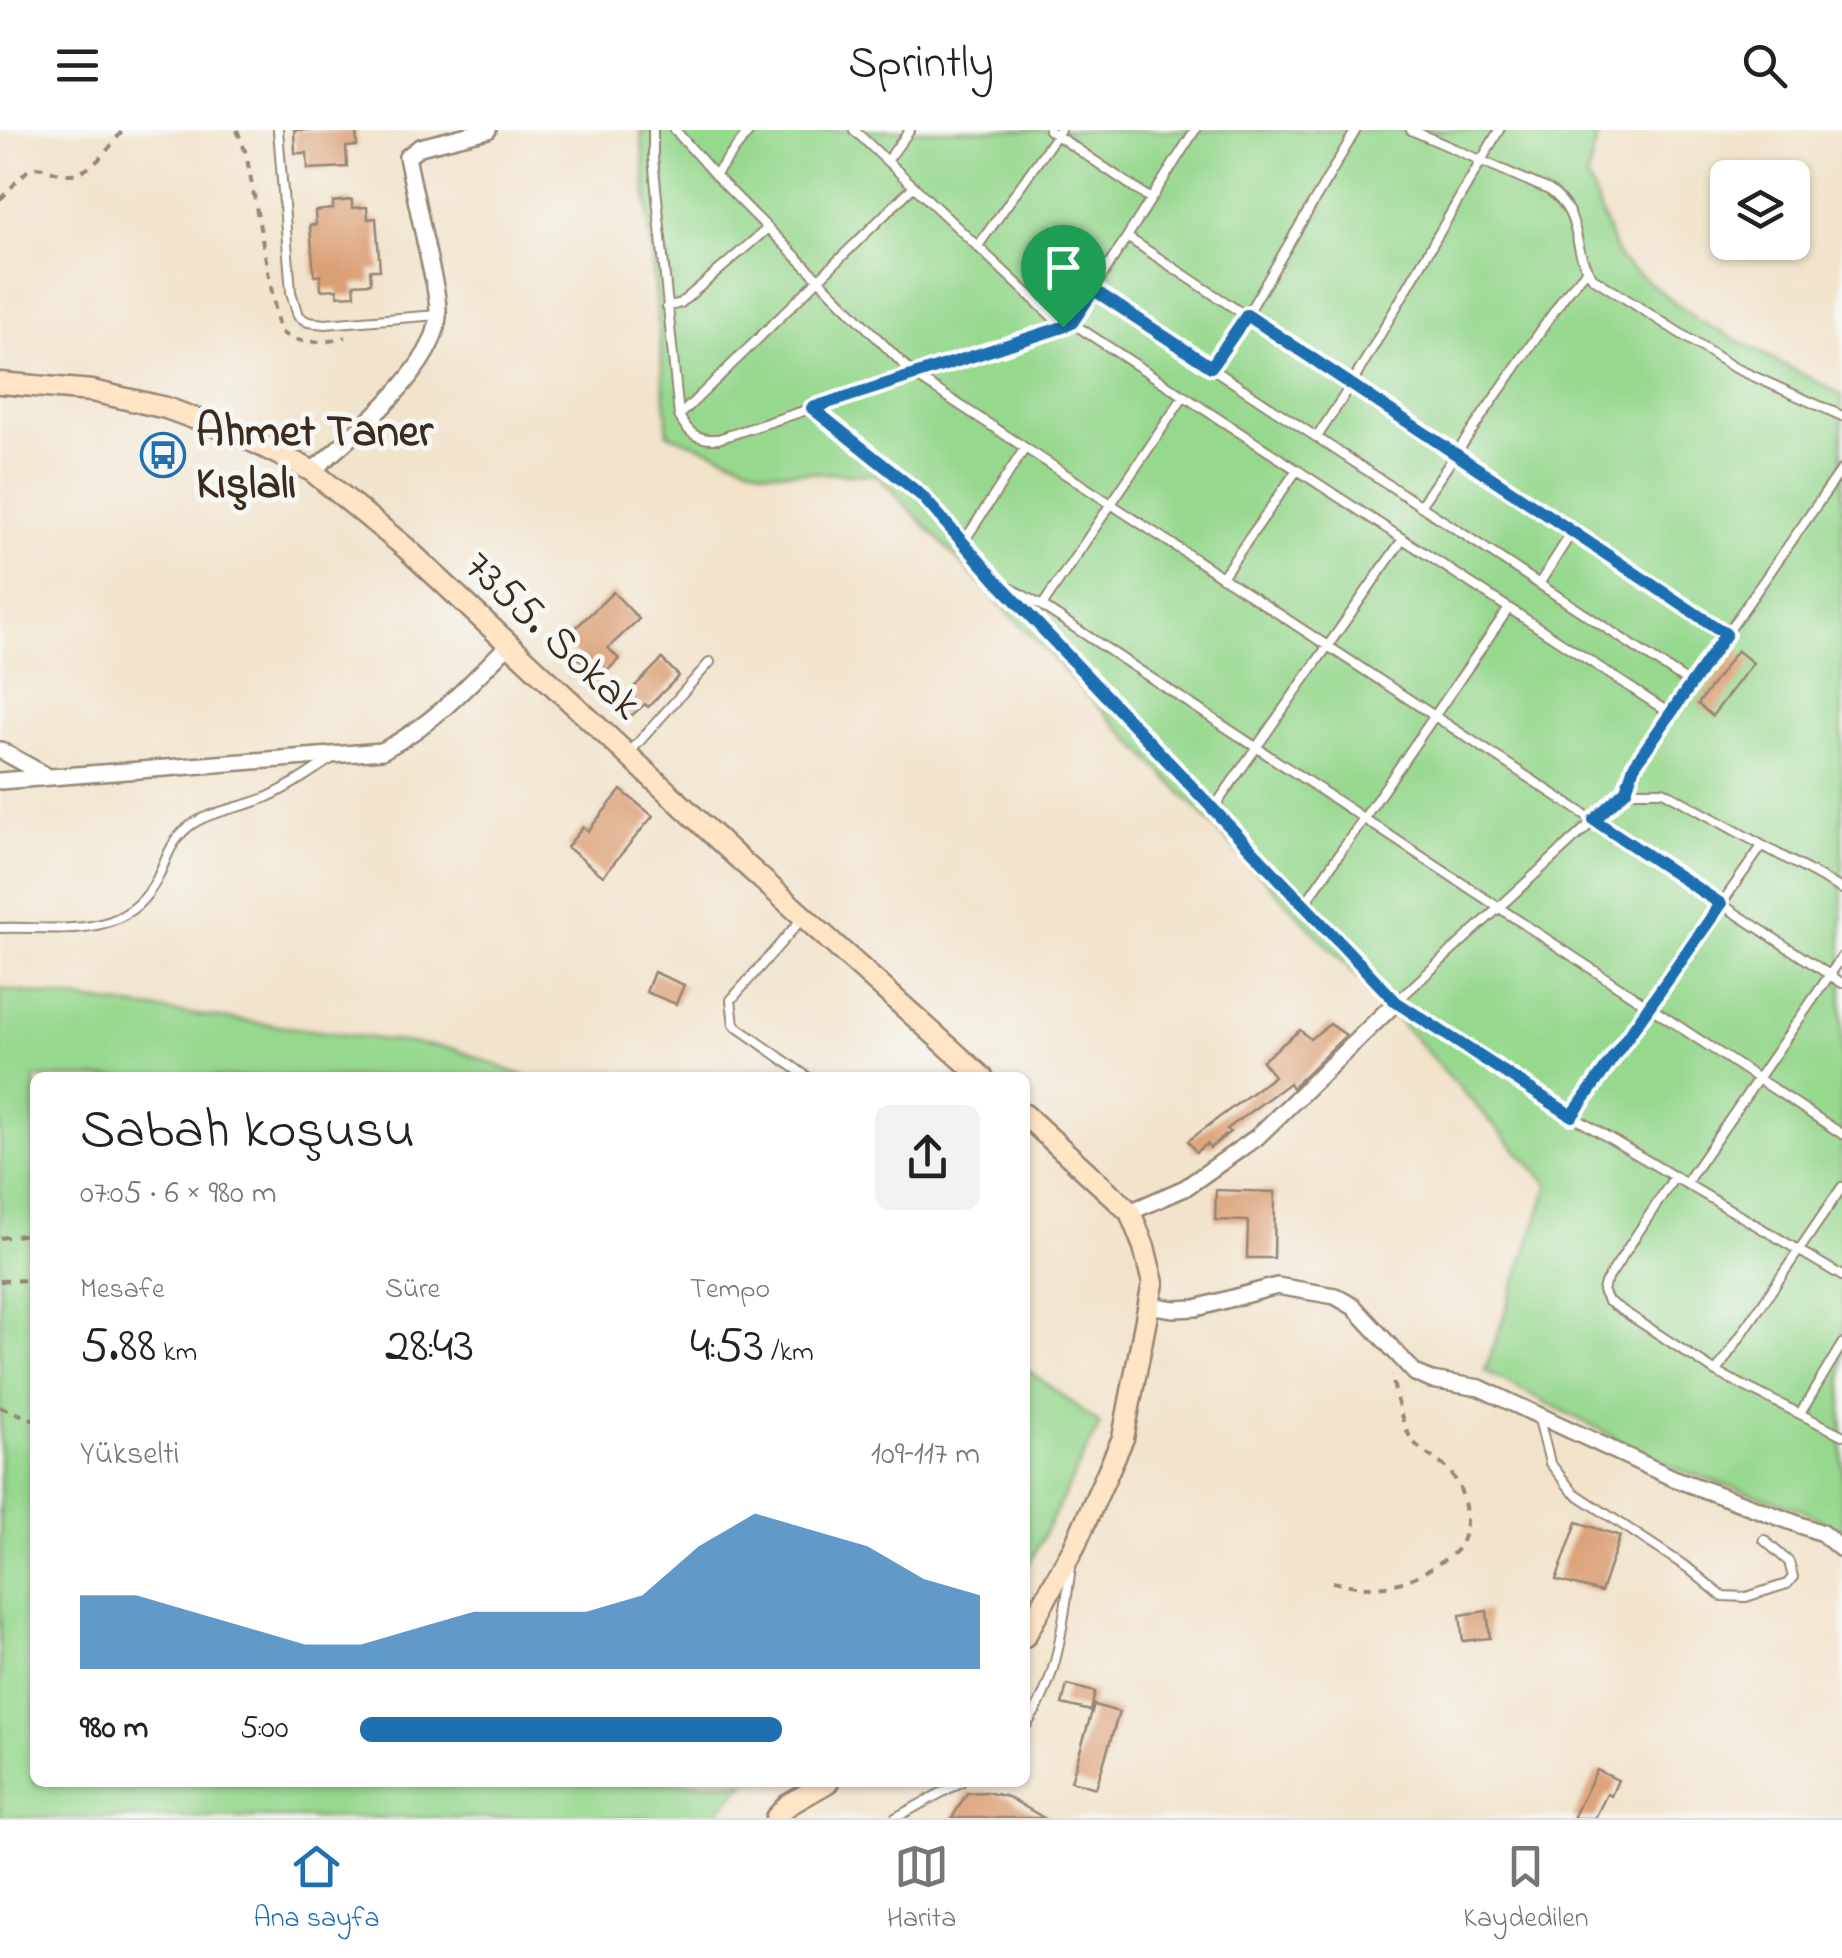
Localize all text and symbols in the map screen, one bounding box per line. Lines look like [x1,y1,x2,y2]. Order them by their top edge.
text: Sprintly [848,32,994,98]
icon: menu [50,38,105,93]
icon: search [1737,38,1792,93]
map controls [1710,160,1810,260]
button: layers [1710,160,1810,260]
pin [1021,225,1106,328]
icon: arrive [1036,240,1091,295]
place label: Ahmet Taner Kışlalı [196,401,434,519]
bus stop icon: Ahmet Taner Kışlalı [140,432,186,478]
street label: 7355. Sokak [447,536,656,737]
text: Sabah koşusu [80,1093,415,1173]
button: share [875,1105,980,1210]
text: 07:05 · 6 × 980 m [80,1171,277,1218]
text: Mesafe [80,1270,164,1311]
text: Süre [385,1270,440,1311]
text: Tempo [690,1270,770,1311]
text: 5.88 [80,1311,156,1384]
text: 28:43 [385,1311,474,1384]
text: 4:53 [690,1311,764,1384]
text: km [156,1333,197,1374]
text: /km [764,1333,814,1374]
text: Yükselti [80,1432,179,1479]
text: 109–117 m [871,1432,980,1479]
text: 980 m [80,1706,148,1753]
text: 5:00 [240,1706,289,1753]
tab: Ana sayfa [253,1839,380,1940]
tab: Harita [887,1839,956,1940]
tab: Kaydedilen [1463,1839,1589,1940]

